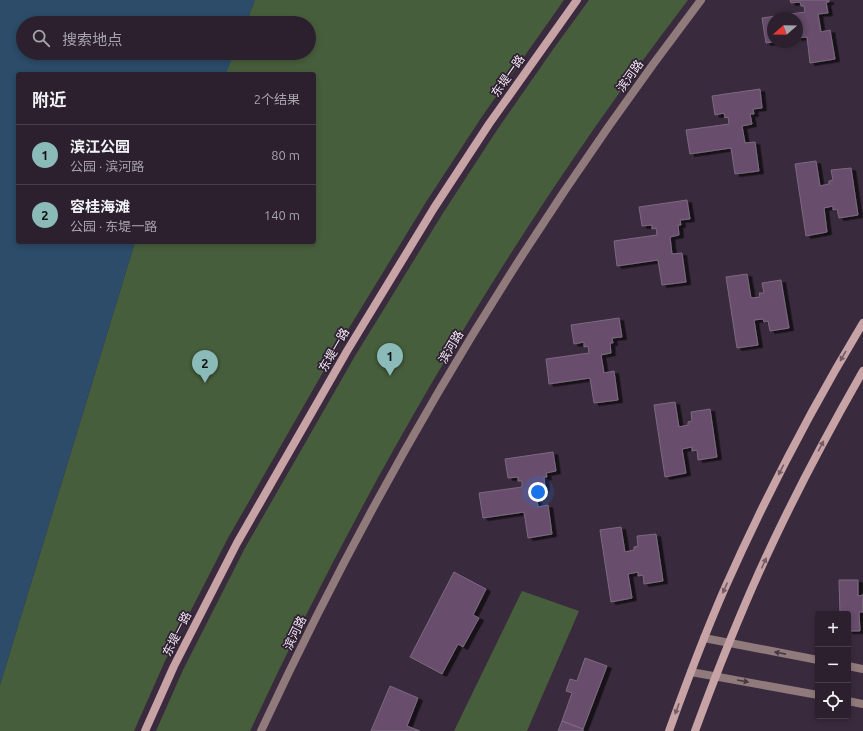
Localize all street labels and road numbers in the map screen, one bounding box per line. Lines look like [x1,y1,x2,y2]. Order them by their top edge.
street label: 东堤一路 [488,52,527,99]
street label: 滨河路 [614,57,645,94]
street label: 东堤一路 [316,326,351,374]
street label: 滨河路 [436,328,465,366]
street label: 东堤一路 [160,609,193,658]
street label: 滨河路 [281,614,308,652]

